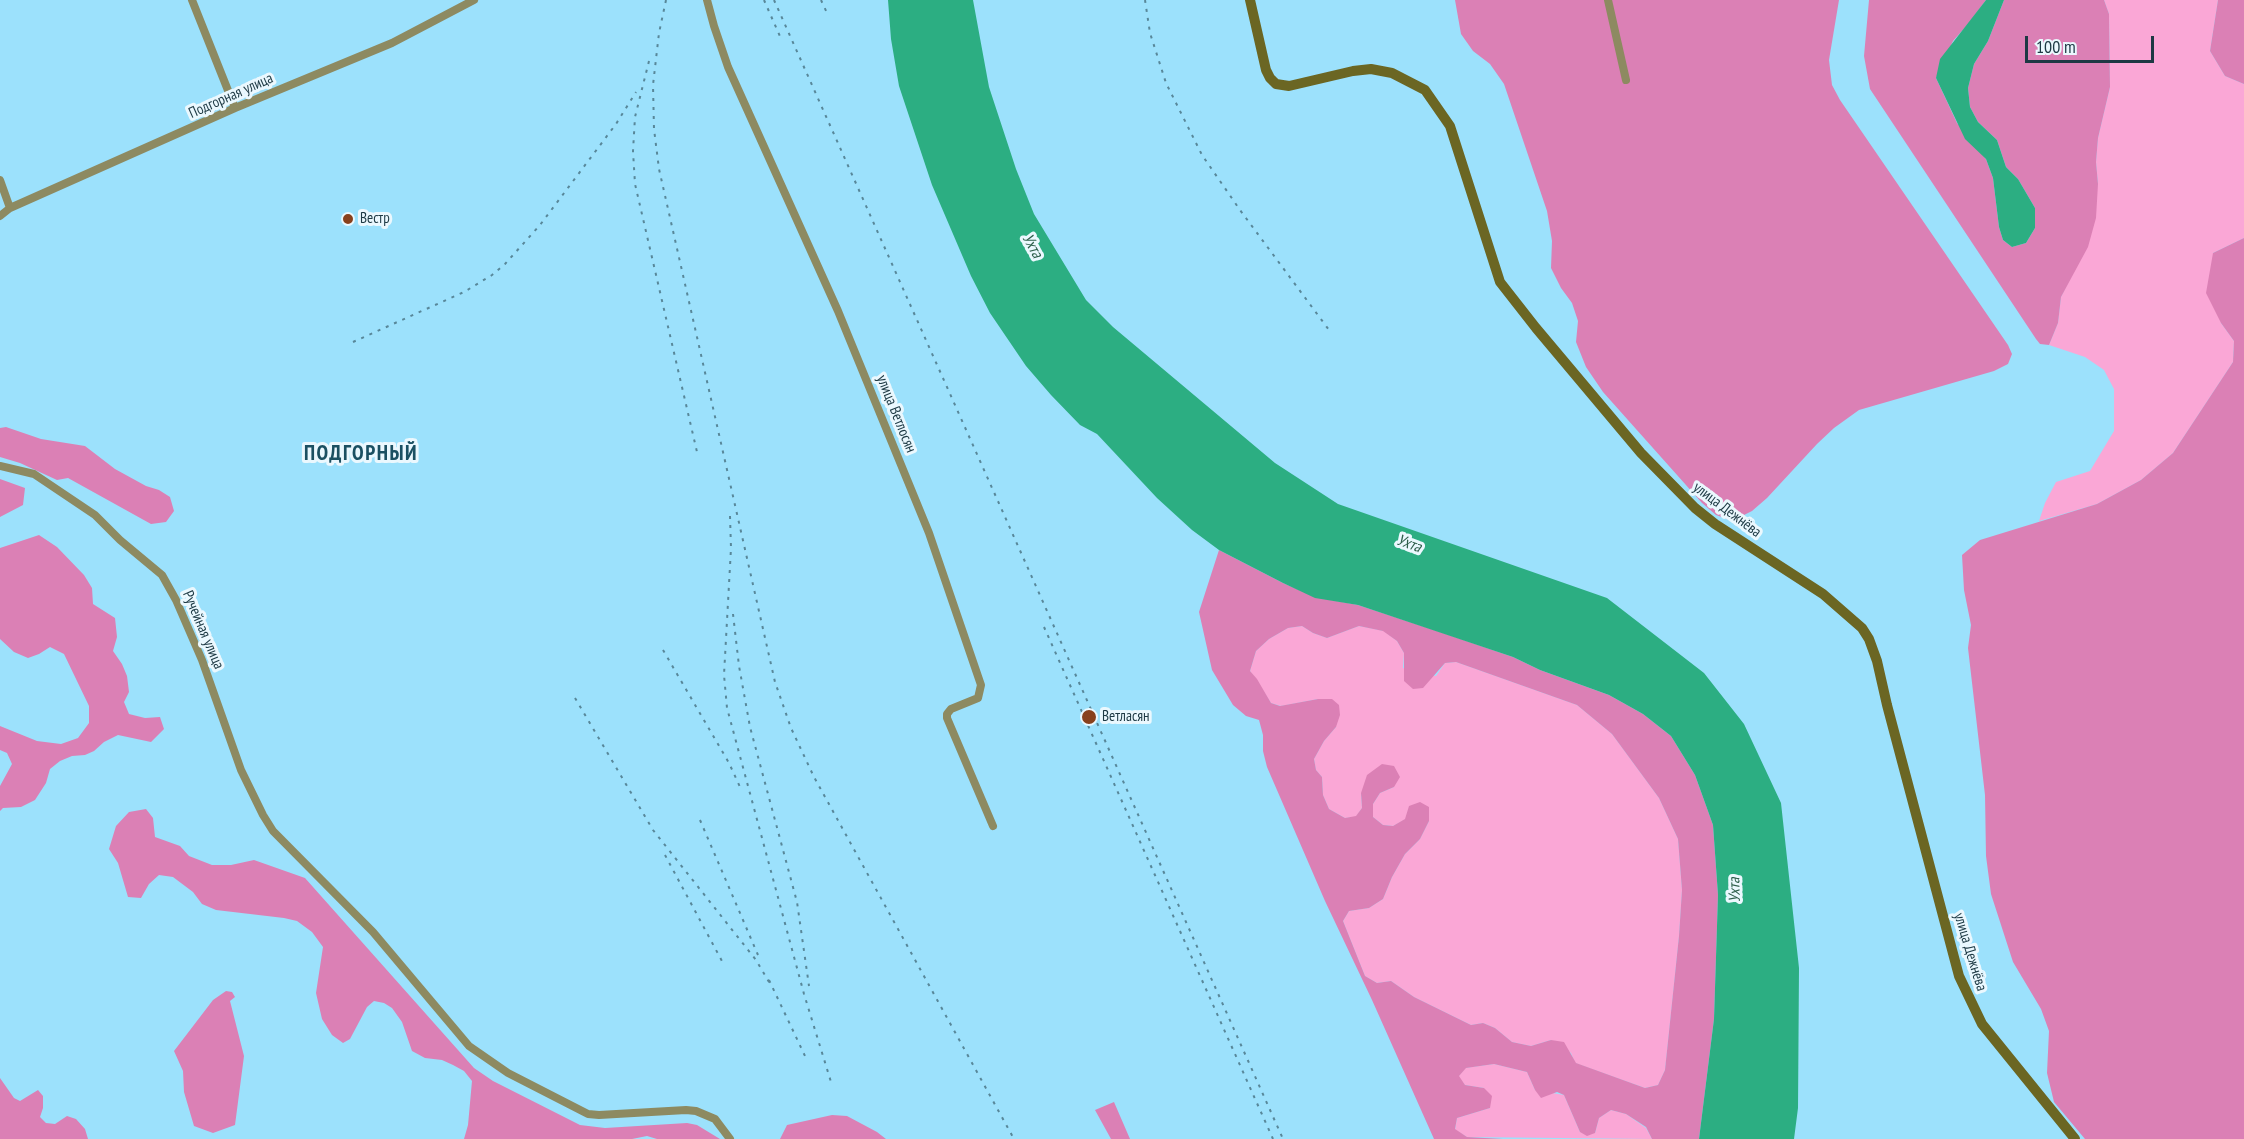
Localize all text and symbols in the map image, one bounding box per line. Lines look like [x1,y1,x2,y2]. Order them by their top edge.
scale bar [2028,24,2157,62]
text: 100 m [2036,35,2076,58]
street label: Подгорная улица [186,69,276,123]
place label: Вестр [360,210,390,228]
marker: Вестр [341,212,355,226]
water label: Ухта [1018,231,1046,261]
street label: улица Ветлосян [872,373,920,455]
district label: ПОДГОРНЫЙ [304,441,418,467]
street label: улица Дежнёва [1689,479,1765,541]
water label: Ухта [1394,531,1424,557]
street label: Ручейная улица [178,588,228,672]
marker: Ветласян [1080,708,1098,726]
place label: Ветласян [1102,708,1150,726]
water label: Ухта [1725,877,1745,903]
street label: улица Дежнёва [1950,911,1990,993]

